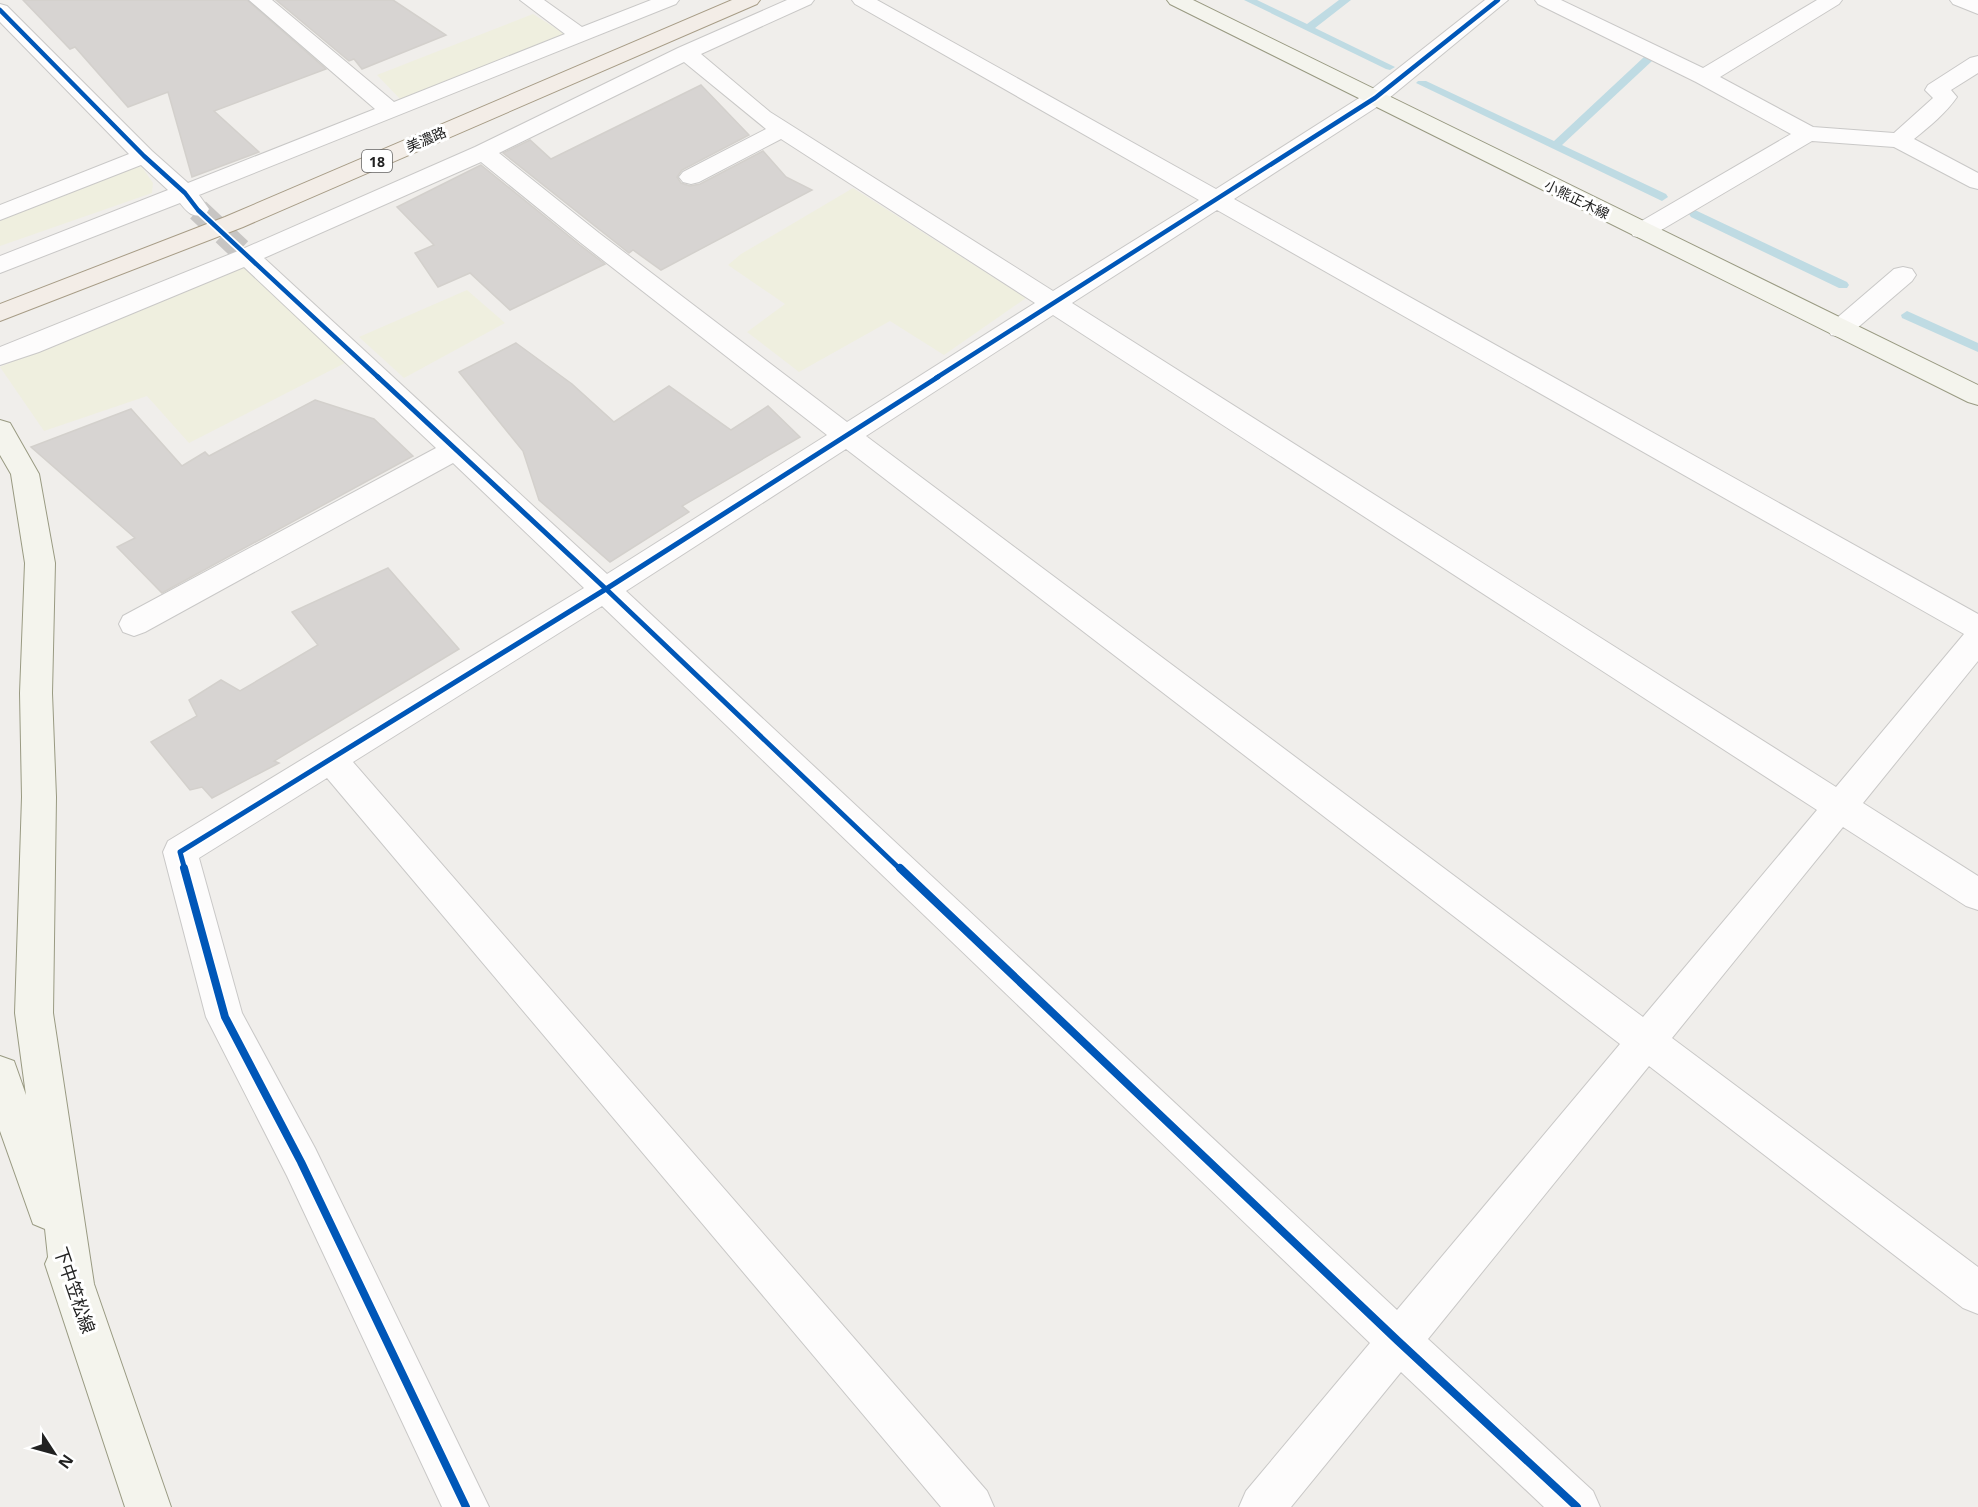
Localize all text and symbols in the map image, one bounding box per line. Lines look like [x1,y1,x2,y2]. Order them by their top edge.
street label: 美濃路 [403,122,449,156]
road number: 18 [362,150,392,172]
street label: 小熊正木線 [1541,175,1613,223]
street label: 下中笠松線 [49,1244,101,1336]
north arrow [24,1423,84,1483]
text: N [53,1450,79,1474]

